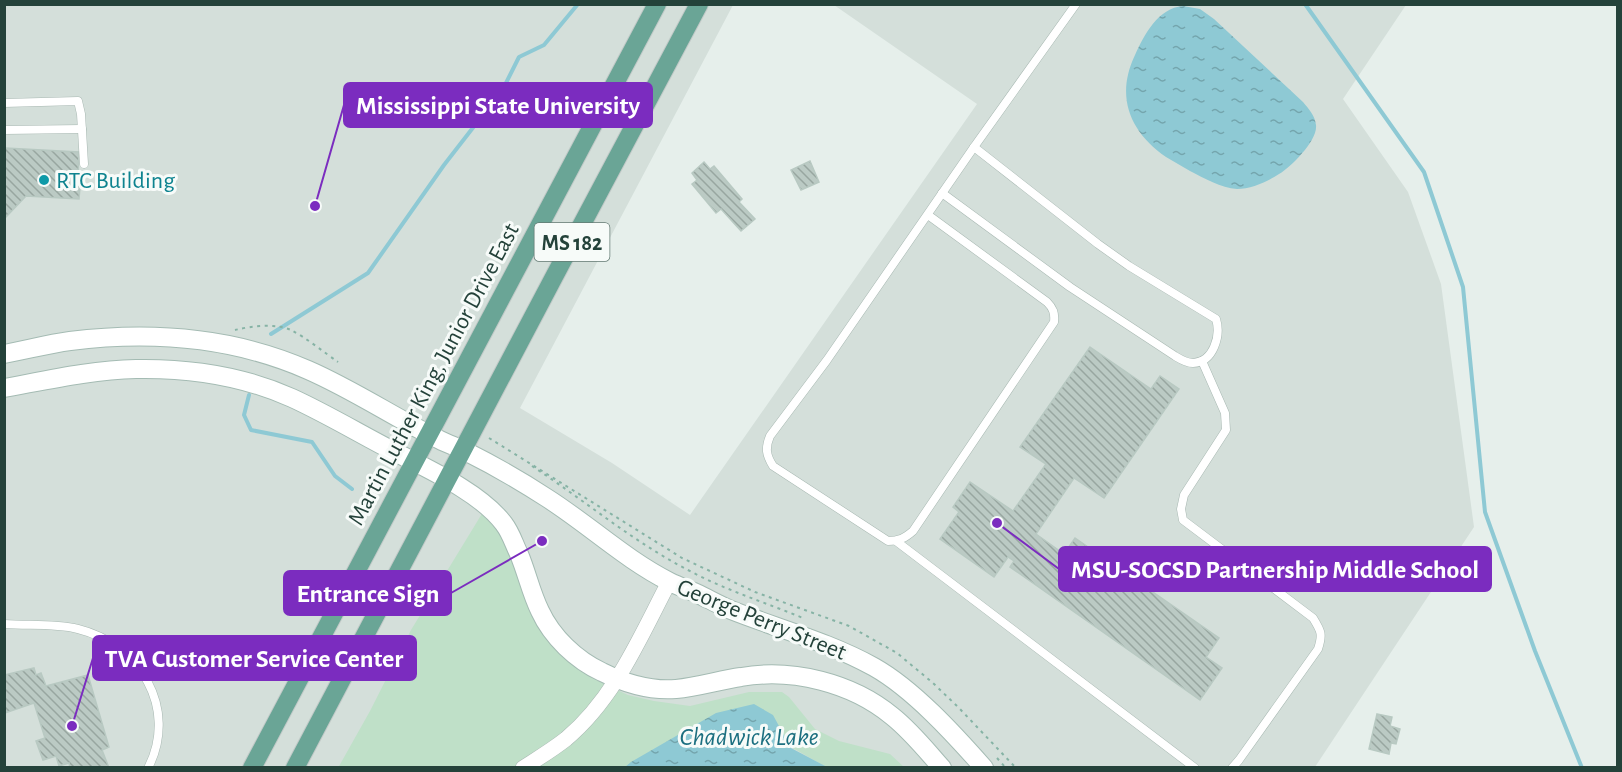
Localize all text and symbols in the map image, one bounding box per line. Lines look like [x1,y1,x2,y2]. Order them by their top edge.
callout: Mississippi State University [344,83,652,127]
text: Mississippi State University [356,93,640,119]
place label: RTC Building [56,169,175,193]
marker: RTC Building [37,173,51,187]
street label: Martin Luther King, Junior Drive East [344,219,524,529]
road number: MS 182 [534,223,610,261]
callout: MSU-SOCSD Partnership Middle School [1059,547,1491,591]
text: MSU-SOCSD Partnership Middle School [1071,557,1479,583]
callout: Entrance Sign [284,571,451,615]
street label: George Perry Street [674,575,850,665]
text: Entrance Sign [296,581,440,607]
callout: TVA Customer Service Center [93,636,416,680]
text: TVA Customer Service Center [105,646,403,672]
water label: Chadwick Lake [679,724,819,750]

